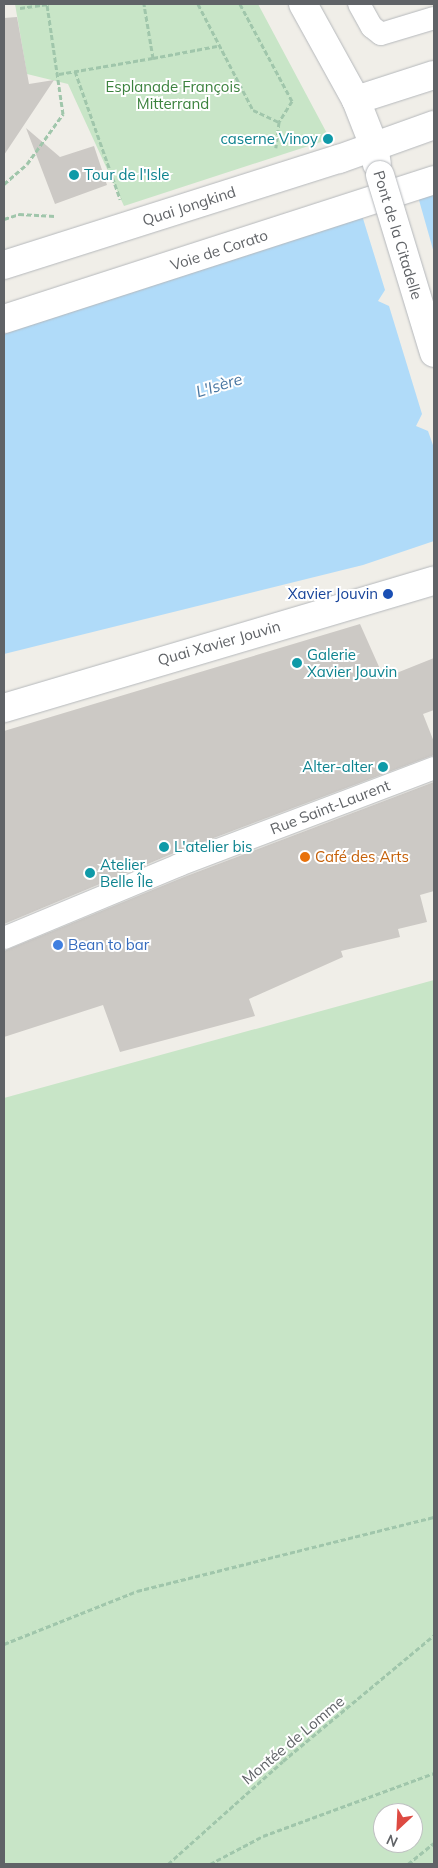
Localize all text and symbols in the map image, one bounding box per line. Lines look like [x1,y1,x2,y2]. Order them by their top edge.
park label: Esplanade François Mitterrand [106,77,240,112]
place label: caserne Vinoy [220,130,318,148]
marker: caserne Vinoy [322,133,334,145]
place label: Tour de l'Isle [84,166,170,184]
street label: Pont de la Citadelle [370,168,426,302]
marker: Tour de l'Isle [68,169,80,181]
street label: Quai Jongkind [140,182,238,230]
street label: Voie de Corato [168,226,270,274]
water label: L'Isère [194,369,244,401]
place label: Xavier Jouvin [288,585,378,603]
marker: Xavier Jouvin [382,588,394,600]
street label: Quai Xavier Jouvin [155,617,283,669]
place label: Galerie Xavier Jouvin [307,645,397,680]
marker: Galerie Xavier Jouvin [291,657,303,669]
place label: Alter-alter [302,758,373,776]
marker: Alter-alter [377,761,389,773]
street label: Rue Saint-Laurent [268,776,392,838]
place label: L'atelier bis [174,838,252,856]
marker: L'atelier bis [158,841,170,853]
place label: Café des Arts [315,848,409,866]
marker: Café des Arts [299,851,311,863]
place label: Atelier Belle Île [100,855,153,890]
marker: Atelier Belle Île [84,867,96,879]
place label: Bean to bar [68,936,149,954]
marker: Bean to bar [52,939,64,951]
street label: Montée de Lomme [238,1692,348,1788]
north arrow [373,1803,423,1853]
text: N [383,1830,401,1851]

